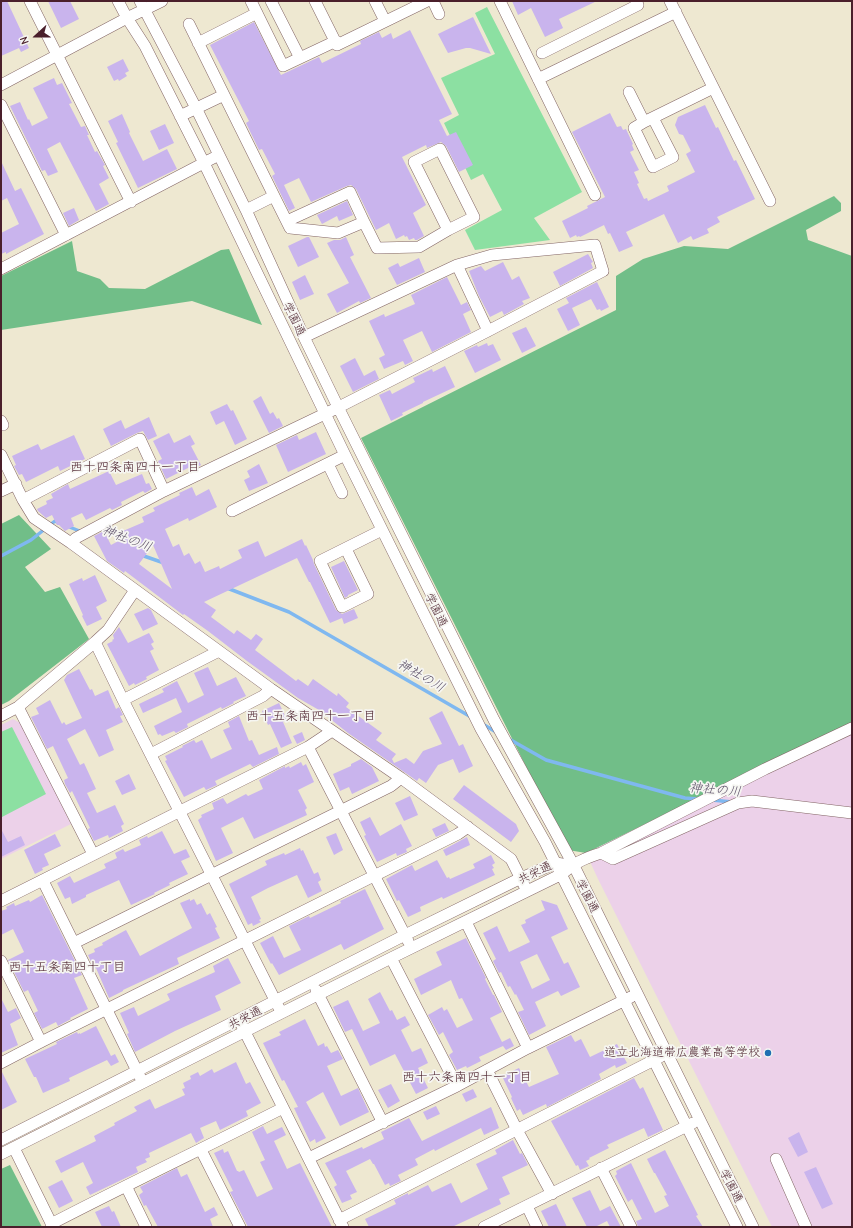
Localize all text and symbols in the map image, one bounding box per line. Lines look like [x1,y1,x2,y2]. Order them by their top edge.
north arrow [16,16,56,56]
text: N [17,35,32,46]
street label: 学園通 [280,300,308,338]
district label: 西十四条南四十一丁目 [70,459,200,475]
water label: 神社の川 [100,522,154,556]
street label: 学園通 [422,591,450,629]
water label: 神社の川 [395,656,447,696]
district label: 西十五条南四十一丁目 [246,708,376,724]
water label: 神社の川 [688,780,742,800]
street label: 共栄通 [516,859,554,887]
street label: 学園通 [572,877,602,915]
district label: 西十五条南四十丁目 [9,959,125,975]
street label: 共栄通 [226,1003,264,1033]
place label: 道立北海道帯広農業高等学校 [604,1046,760,1060]
marker: 道立北海道帯広農業高等学校 [763,1048,773,1058]
district label: 西十六条南四十一丁目 [402,1069,532,1085]
street label: 学園通 [716,1167,746,1205]

